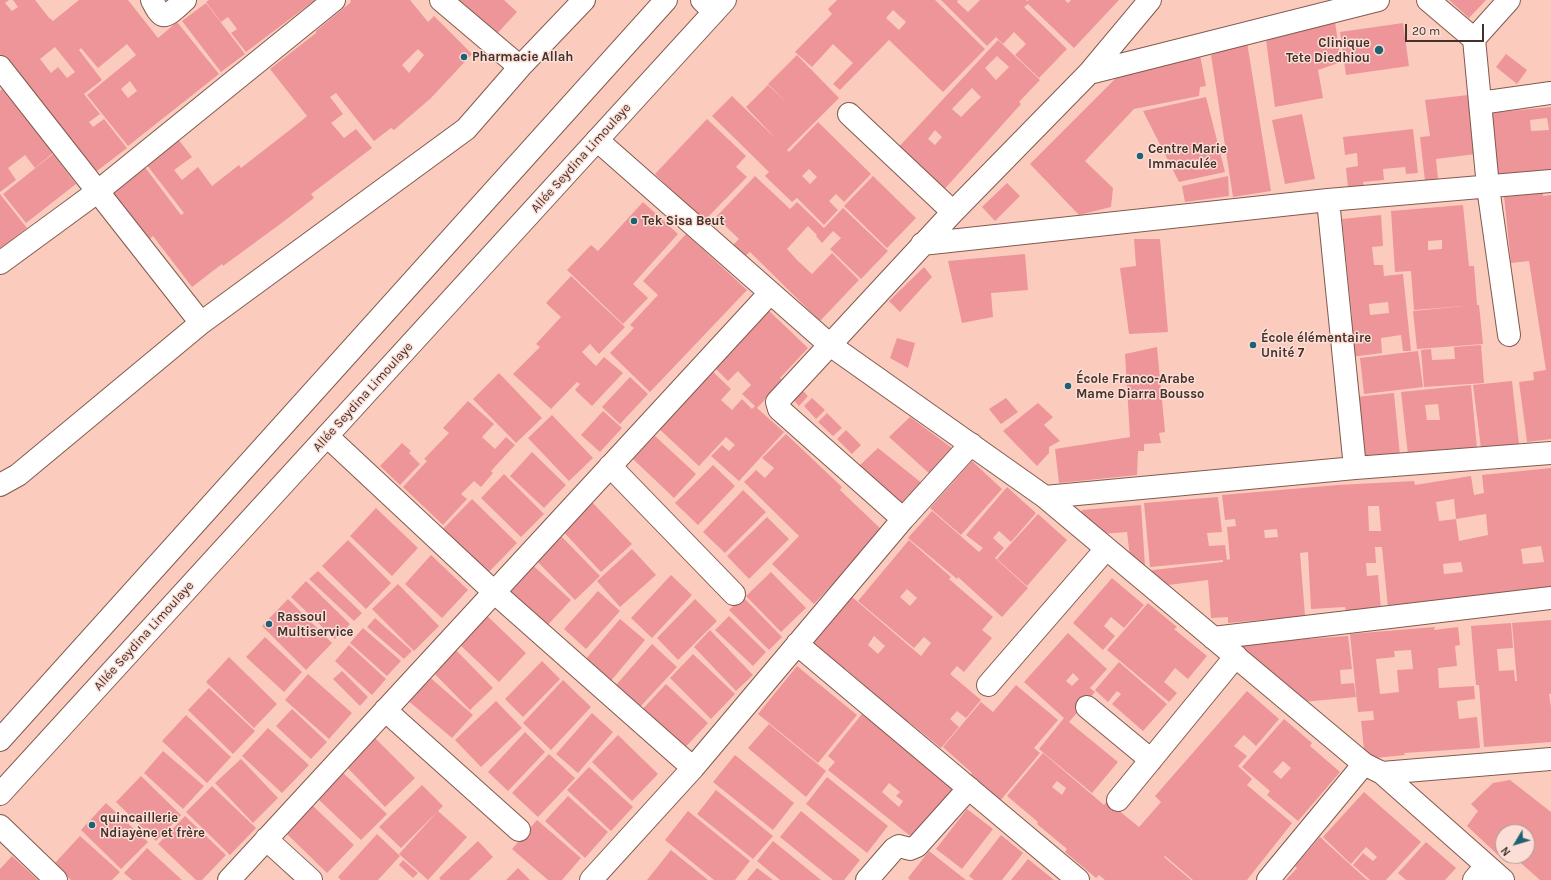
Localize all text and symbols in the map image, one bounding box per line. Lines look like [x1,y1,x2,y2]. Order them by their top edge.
scale bar [1407,16,1486,42]
text: 20 m [1412,24,1440,38]
place label: Clinique Tete Diedhiou [1286,35,1370,66]
marker: Clinique Tete Diedhiou [1373,44,1385,56]
place label: Pharmacie Allah [472,49,573,65]
marker: Pharmacie Allah [459,52,469,62]
street label: Allée Seydina Limoulaye [528,100,634,216]
place label: Centre Marie Immaculée [1148,141,1227,172]
marker: Centre Marie Immaculée [1135,151,1145,161]
place label: Tek Sisa Beut [642,213,725,229]
marker: Tek Sisa Beut [629,216,639,226]
place label: École élémentaire Unité 7 [1261,330,1371,361]
street label: Allée Seydina Limoulaye [310,339,416,455]
marker: École élémentaire Unité 7 [1248,340,1258,350]
place label: École Franco-Arabe Mame Diarra Bousso [1076,371,1204,402]
marker: École Franco-Arabe Mame Diarra Bousso [1063,381,1073,391]
street label: Allée Seydina Limoulaye [91,578,197,694]
place label: Rassoul Multiservice [277,609,354,640]
marker: Rassoul Multiservice [264,619,274,629]
place label: quincaillerie Ndiayène et frère [100,810,205,841]
marker: quincaillerie Ndiayène et frère [87,820,97,830]
north arrow [1495,824,1535,864]
text: N [1498,844,1513,858]

